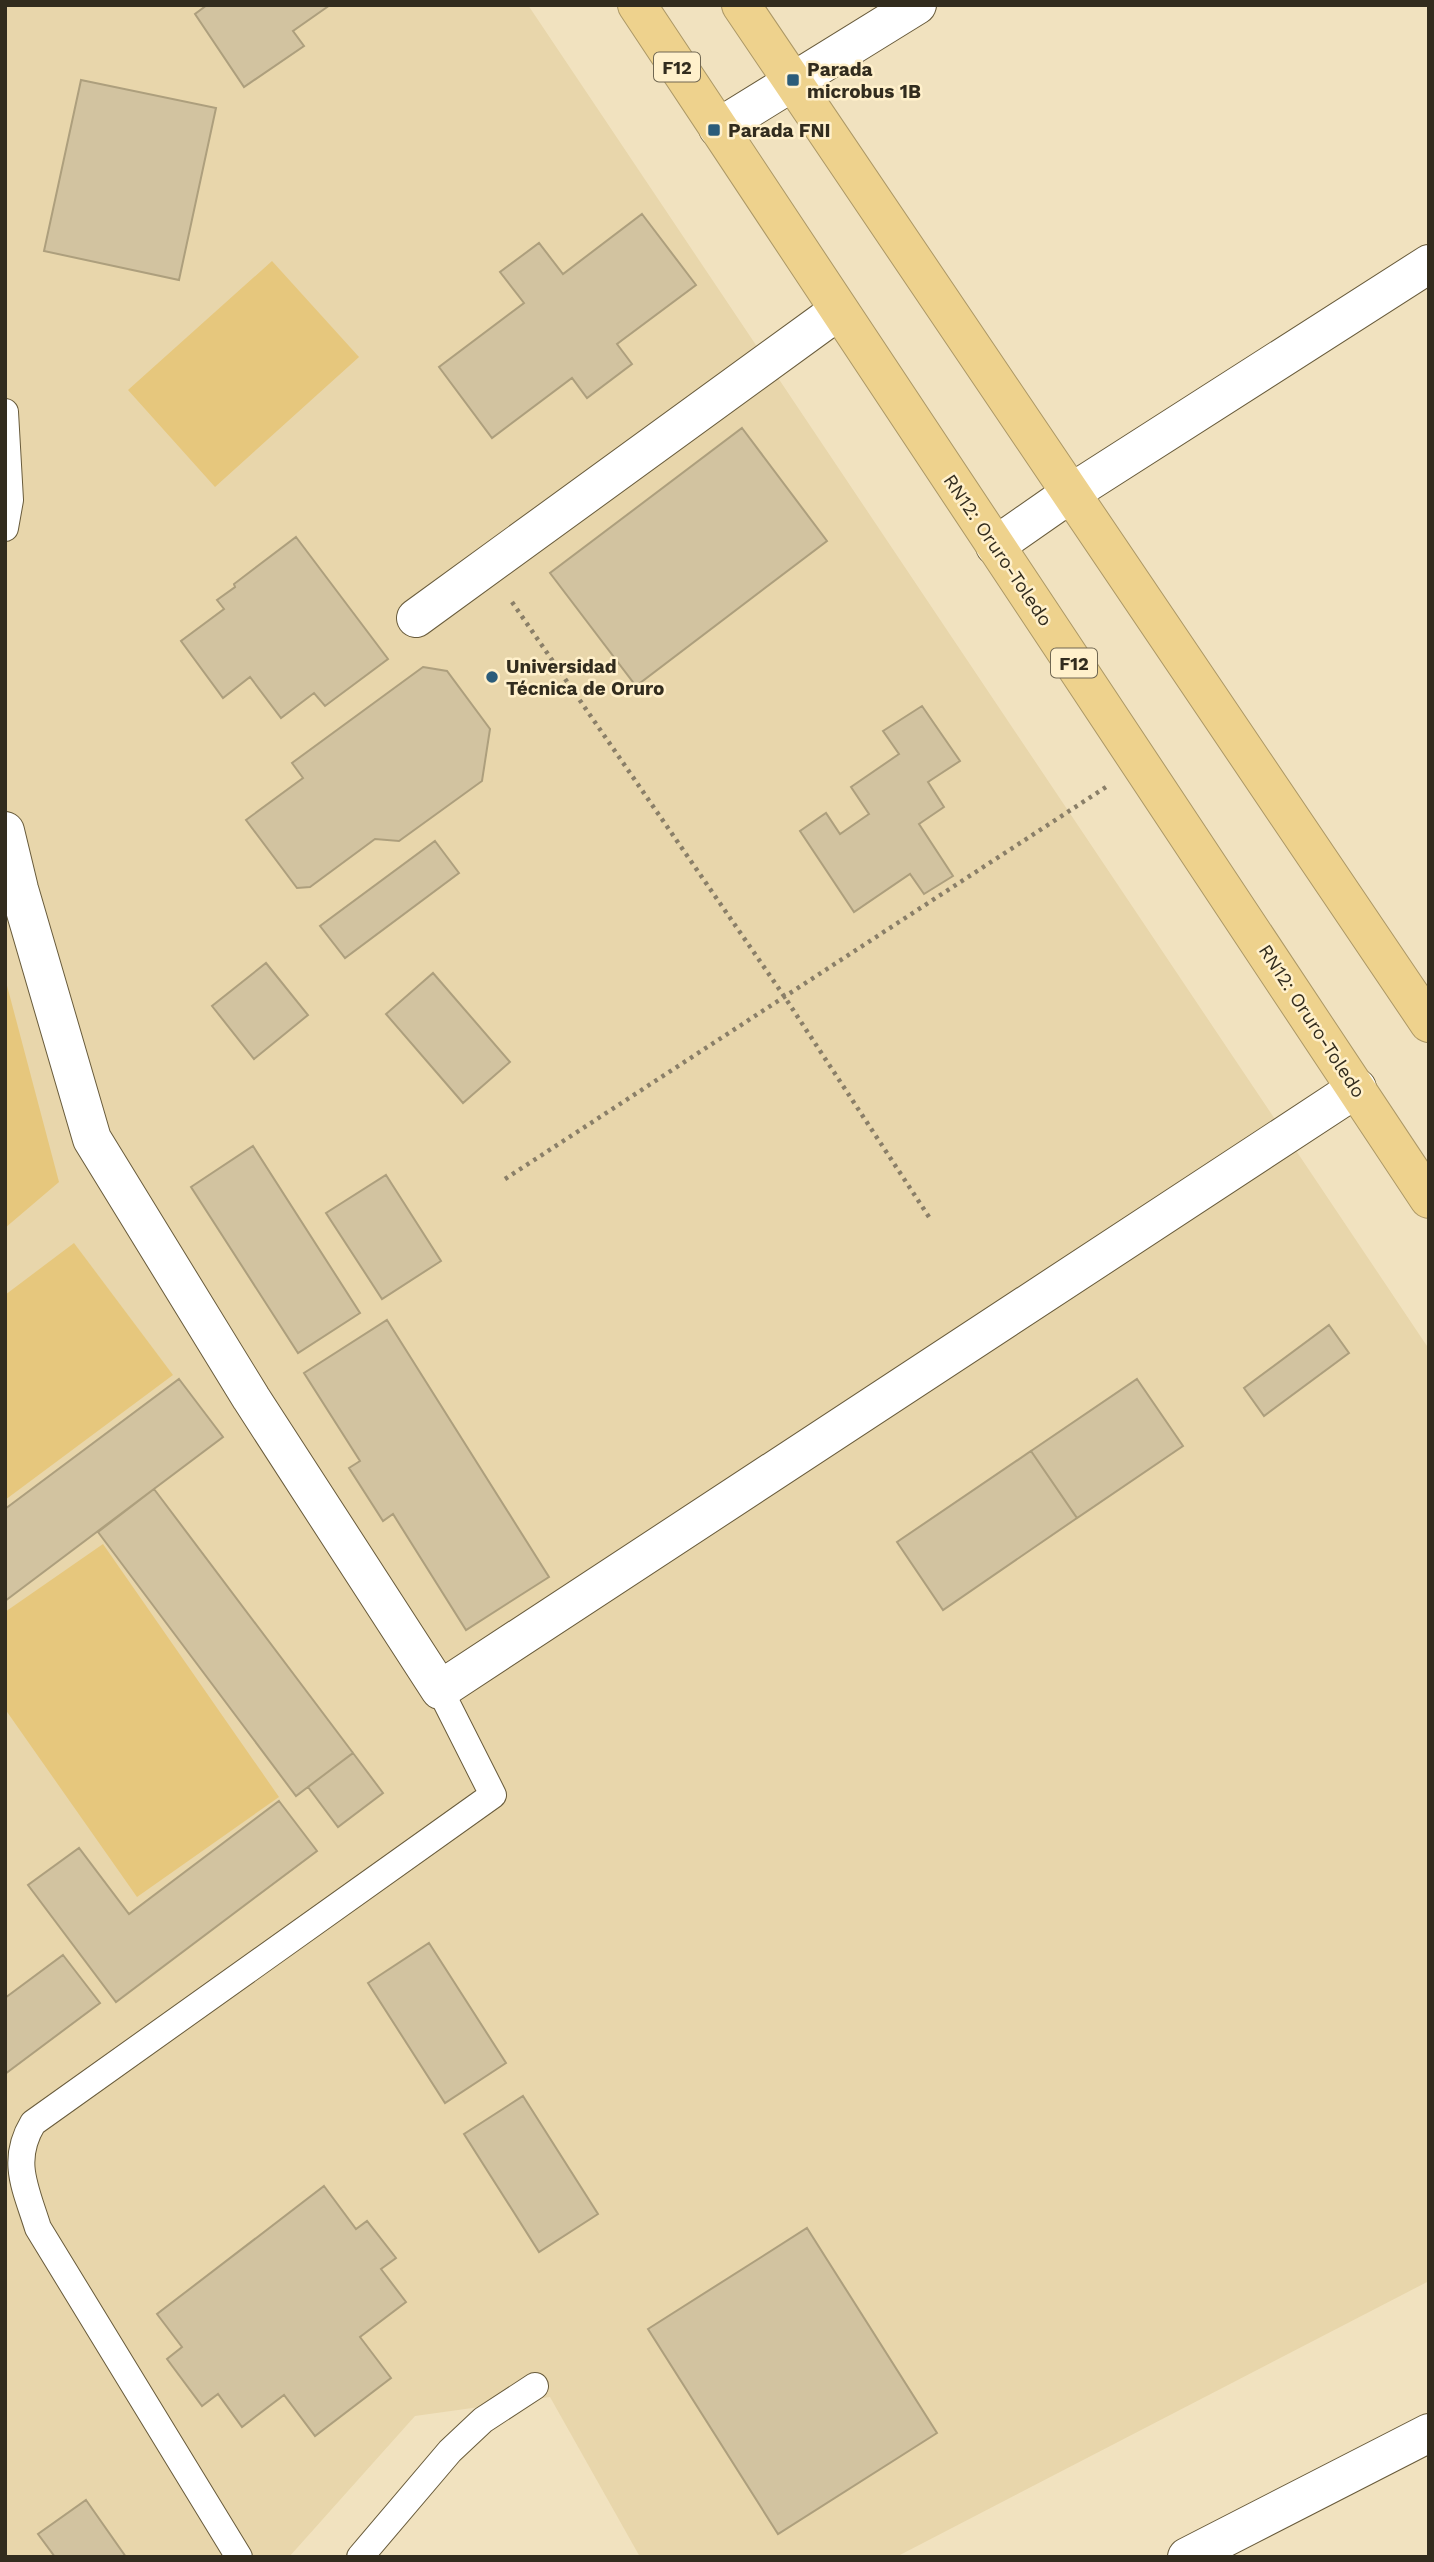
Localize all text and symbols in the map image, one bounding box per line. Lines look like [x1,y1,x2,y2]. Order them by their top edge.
road number: F12 [654,52,700,82]
place label: Parada microbus 1B [807,58,921,103]
marker: Parada microbus 1B [785,72,801,88]
place label: Parada FNI [728,119,831,142]
marker: Parada FNI [706,122,722,138]
street label: RN12: Oruro-Toledo [939,470,1057,630]
road number: F12 [1051,648,1097,678]
place label: Universidad Técnica de Oruro [506,655,664,700]
marker: Universidad Técnica de Oruro [484,669,500,685]
street label: RN12: Oruro-Toledo [1254,940,1370,1102]

